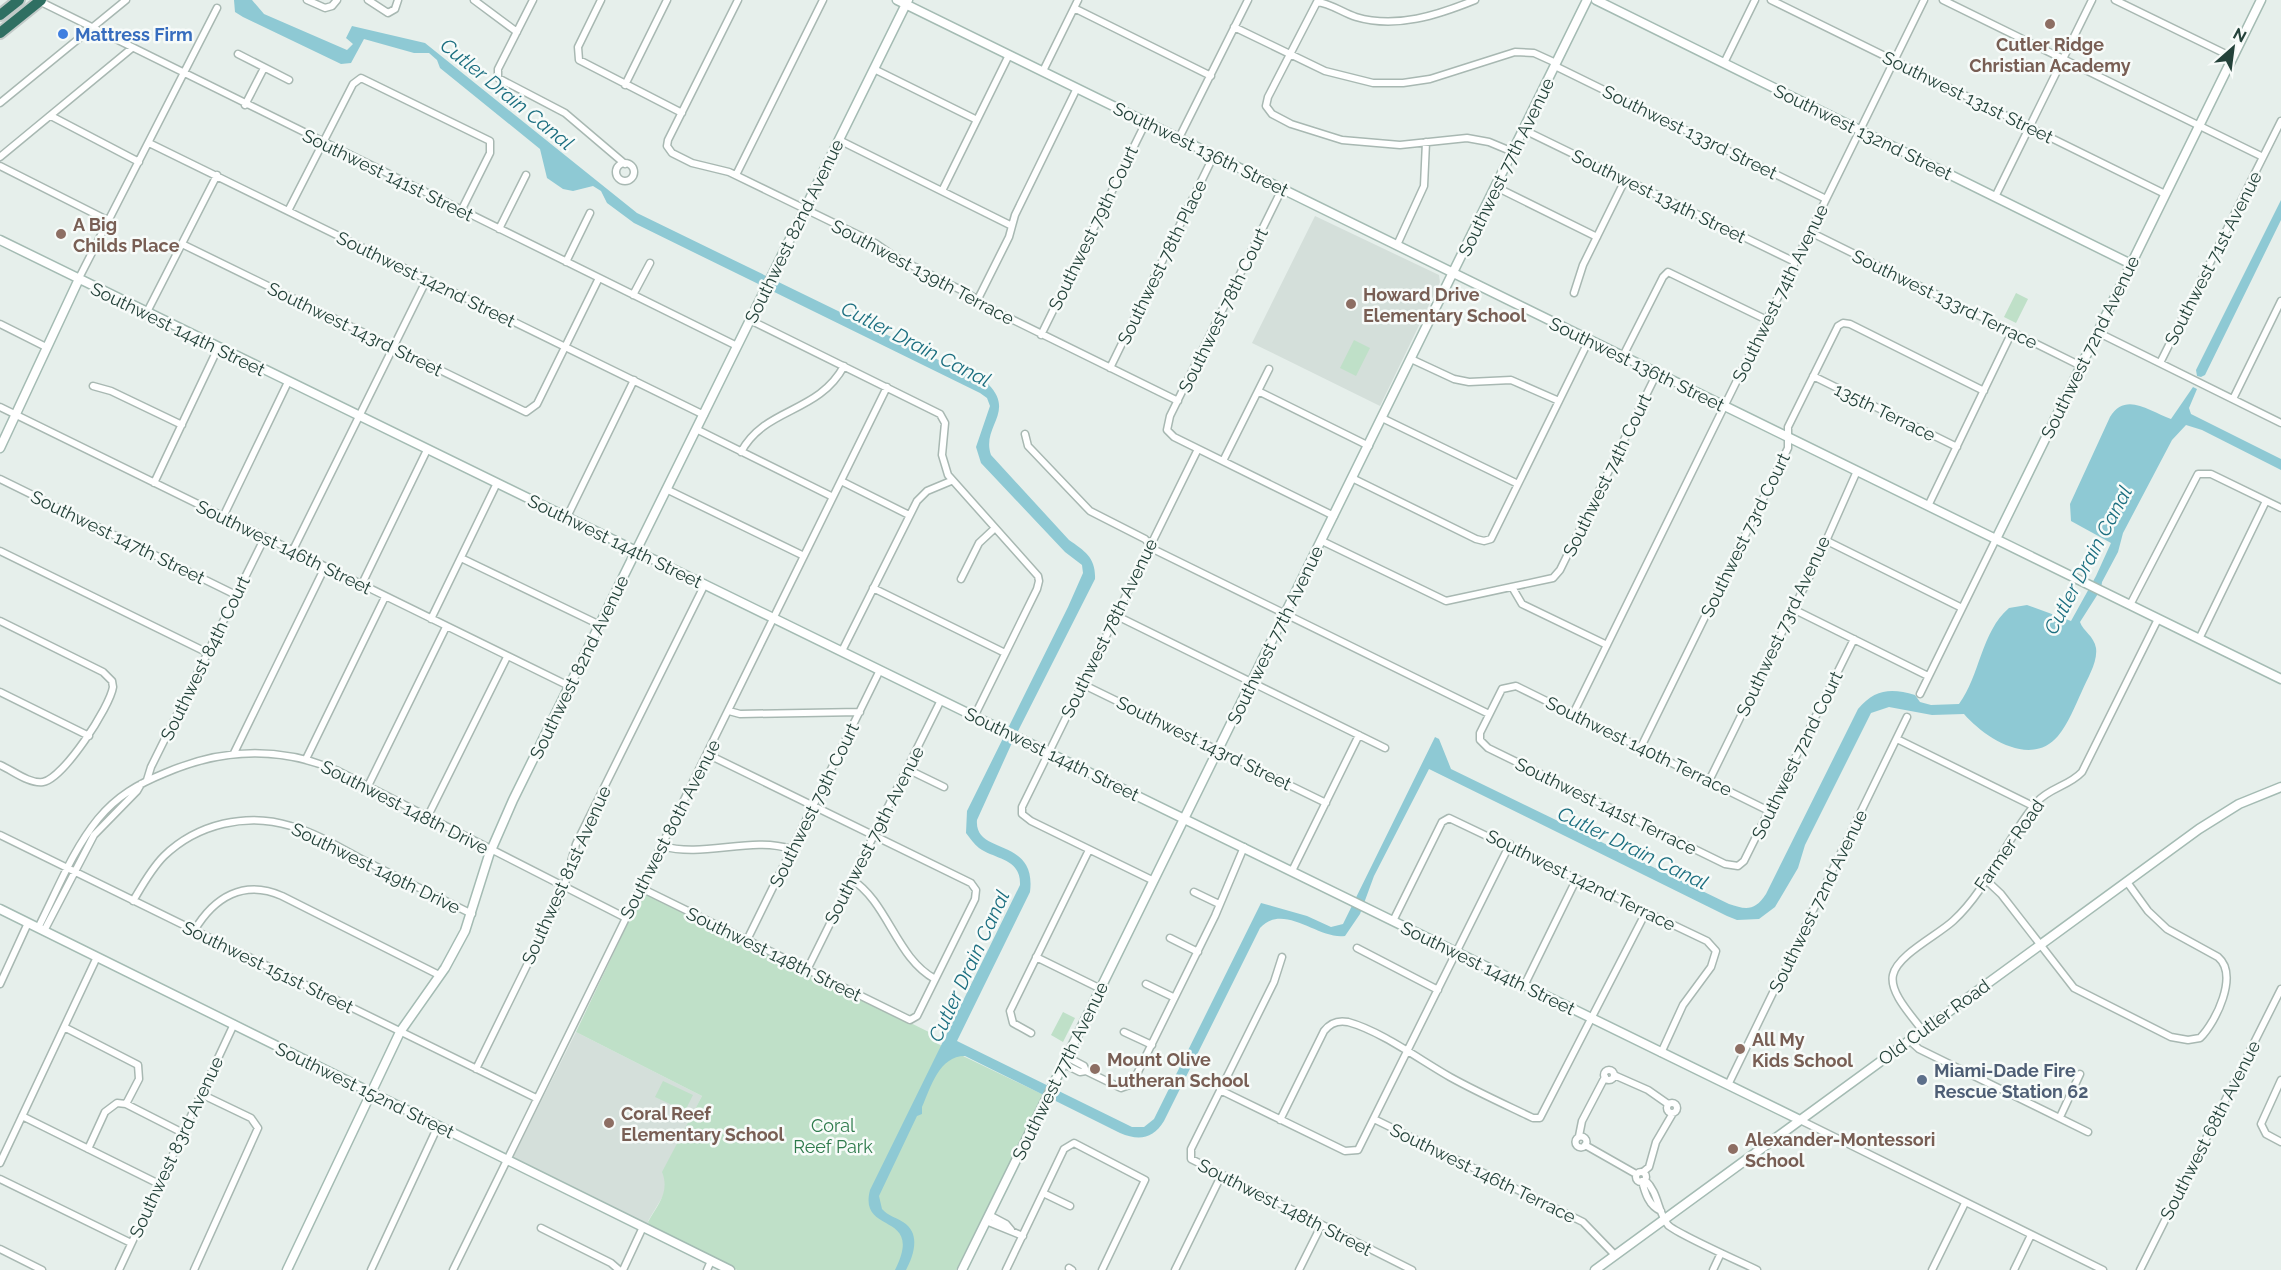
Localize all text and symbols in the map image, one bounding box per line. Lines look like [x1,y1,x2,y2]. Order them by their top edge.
marker: Cutler Ridge Christian Academy [2043,17,2057,31]
north arrow [2203,18,2263,78]
place label: Mattress Firm [75,24,193,45]
text: N [2230,24,2250,46]
marker: Mattress Firm [56,27,70,41]
water label: Cutler Drain Canal [436,33,578,155]
place label: Cutler Ridge Christian Academy [1969,34,2131,76]
street label: Southwest 131st Street [1879,47,2057,147]
street label: Southwest 77th Avenue [1454,74,1559,260]
street label: Southwest 132nd Street [1770,80,1956,184]
street label: Southwest 133rd Street [1599,81,1781,183]
street label: Southwest 136th Street [1110,97,1292,201]
street label: Southwest 141st Street [299,125,477,225]
street label: Southwest 82nd Avenue [740,135,848,326]
street label: Southwest 79th Court [1044,142,1142,314]
street label: Southwest 134th Street [1569,145,1749,247]
street label: Southwest 71st Avenue [2160,167,2266,348]
street label: Southwest 78th Place [1113,176,1211,348]
street label: Southwest 74th Avenue [1728,200,1832,385]
place label: A Big Childs Place [73,214,180,256]
street label: Southwest 139th Terrace [828,215,1018,329]
street label: Southwest 78th Court [1174,224,1272,396]
marker: A Big Childs Place [54,227,68,241]
street label: Southwest 142nd Street [333,227,519,331]
street label: Southwest 133rd Terrace [1849,245,2041,353]
street label: Southwest 72nd Avenue [2037,252,2144,442]
street label: Southwest 144th Street [87,278,269,380]
street label: Southwest 143rd Street [264,278,446,380]
place label: Howard Drive Elementary School [1363,284,1527,326]
water label: Cutler Drain Canal [837,296,995,392]
marker: Howard Drive Elementary School [1344,297,1358,311]
street label: Southwest 136th Street [1546,312,1728,416]
street label: 135th Terrace [1831,378,1939,446]
street label: Southwest 74th Court [1558,390,1656,560]
street label: Southwest 73rd Court [1696,449,1794,621]
water label: Cutler Drain Canal [2039,482,2137,638]
street label: Southwest 147th Street [28,486,208,588]
street label: Southwest 144th Street [524,490,706,592]
street label: Southwest 146th Street [193,495,375,599]
street label: Southwest 73rd Avenue [1732,532,1834,719]
street label: Southwest 78th Avenue [1056,535,1162,721]
street label: Southwest 77th Avenue [1223,542,1328,728]
street label: Southwest 82nd Avenue [525,571,633,762]
street label: Southwest 84th Court [156,572,254,744]
street label: Southwest 72nd Court [1747,668,1847,842]
street label: Southwest 143rd Street [1113,692,1295,794]
street label: Southwest 140th Terrace [1543,692,1736,800]
street label: Southwest 144th Street [961,703,1143,805]
street label: Southwest 79th Court [765,719,863,891]
street label: Southwest 80th Avenue [616,736,725,922]
street label: Southwest 79th Avenue [820,742,928,927]
street label: Southwest 141st Terrace [1512,753,1700,859]
street label: Southwest 148th Drive [318,756,493,859]
street label: Southwest 81st Avenue [517,782,615,967]
street label: Farmer Road [1970,795,2048,895]
water label: Cutler Drain Canal [1554,801,1712,895]
street label: Southwest 72nd Avenue [1765,806,1872,996]
street label: Southwest 149th Drive [288,818,464,918]
street label: Southwest 142nd Terrace [1483,825,1679,935]
water label: Cutler Drain Canal [923,886,1015,1046]
street label: Southwest 148th Street [683,902,865,1006]
street label: Southwest 151st Street [179,917,357,1017]
street label: Southwest 144th Street [1397,917,1579,1019]
street label: Old Cutler Road [1874,975,1994,1069]
street label: Southwest 77th Avenue [1008,978,1113,1164]
place label: All My Kids School [1752,1029,1853,1071]
street label: Southwest 68th Avenue [2156,1037,2265,1223]
street label: Southwest 152nd Street [272,1038,458,1142]
marker: All My Kids School [1733,1042,1747,1056]
place label: Mount Olive Lutheran School [1107,1049,1249,1091]
street label: Southwest 83rd Avenue [125,1053,227,1241]
place label: Miami-Dade Fire Rescue Station 62 [1934,1060,2088,1102]
marker: Mount Olive Lutheran School [1088,1062,1102,1076]
marker: Miami-Dade Fire Rescue Station 62 [1915,1073,1929,1087]
place label: Coral Reef Elementary School [621,1103,785,1145]
park label: Coral Reef Park [793,1115,873,1157]
marker: Coral Reef Elementary School [602,1116,616,1130]
street label: Southwest 146th Terrace [1387,1119,1580,1227]
place label: Alexander-Montessori School [1745,1129,1935,1171]
marker: Alexander-Montessori School [1726,1142,1740,1156]
street label: Southwest 148th Street [1195,1154,1375,1260]

